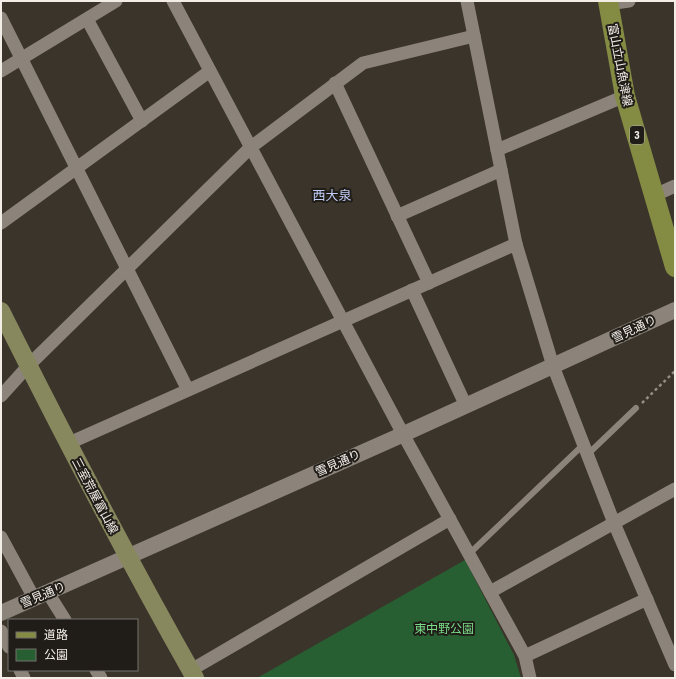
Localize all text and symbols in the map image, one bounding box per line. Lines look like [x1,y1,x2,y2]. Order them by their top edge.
street label: 富山立山魚津線 [605,22,635,108]
road number: 3 [630,126,644,144]
district label: 西大泉 [312,188,352,203]
street label: 雪見通り [609,313,659,345]
street label: 雪見通り [313,447,363,479]
street label: 三室荒屋富山線 [69,456,121,536]
street label: 雪見通り [18,579,68,611]
legend [8,619,138,671]
park label: 東中野公園 [414,622,474,636]
text: 道路 [44,628,68,642]
text: 公園 [44,648,68,662]

